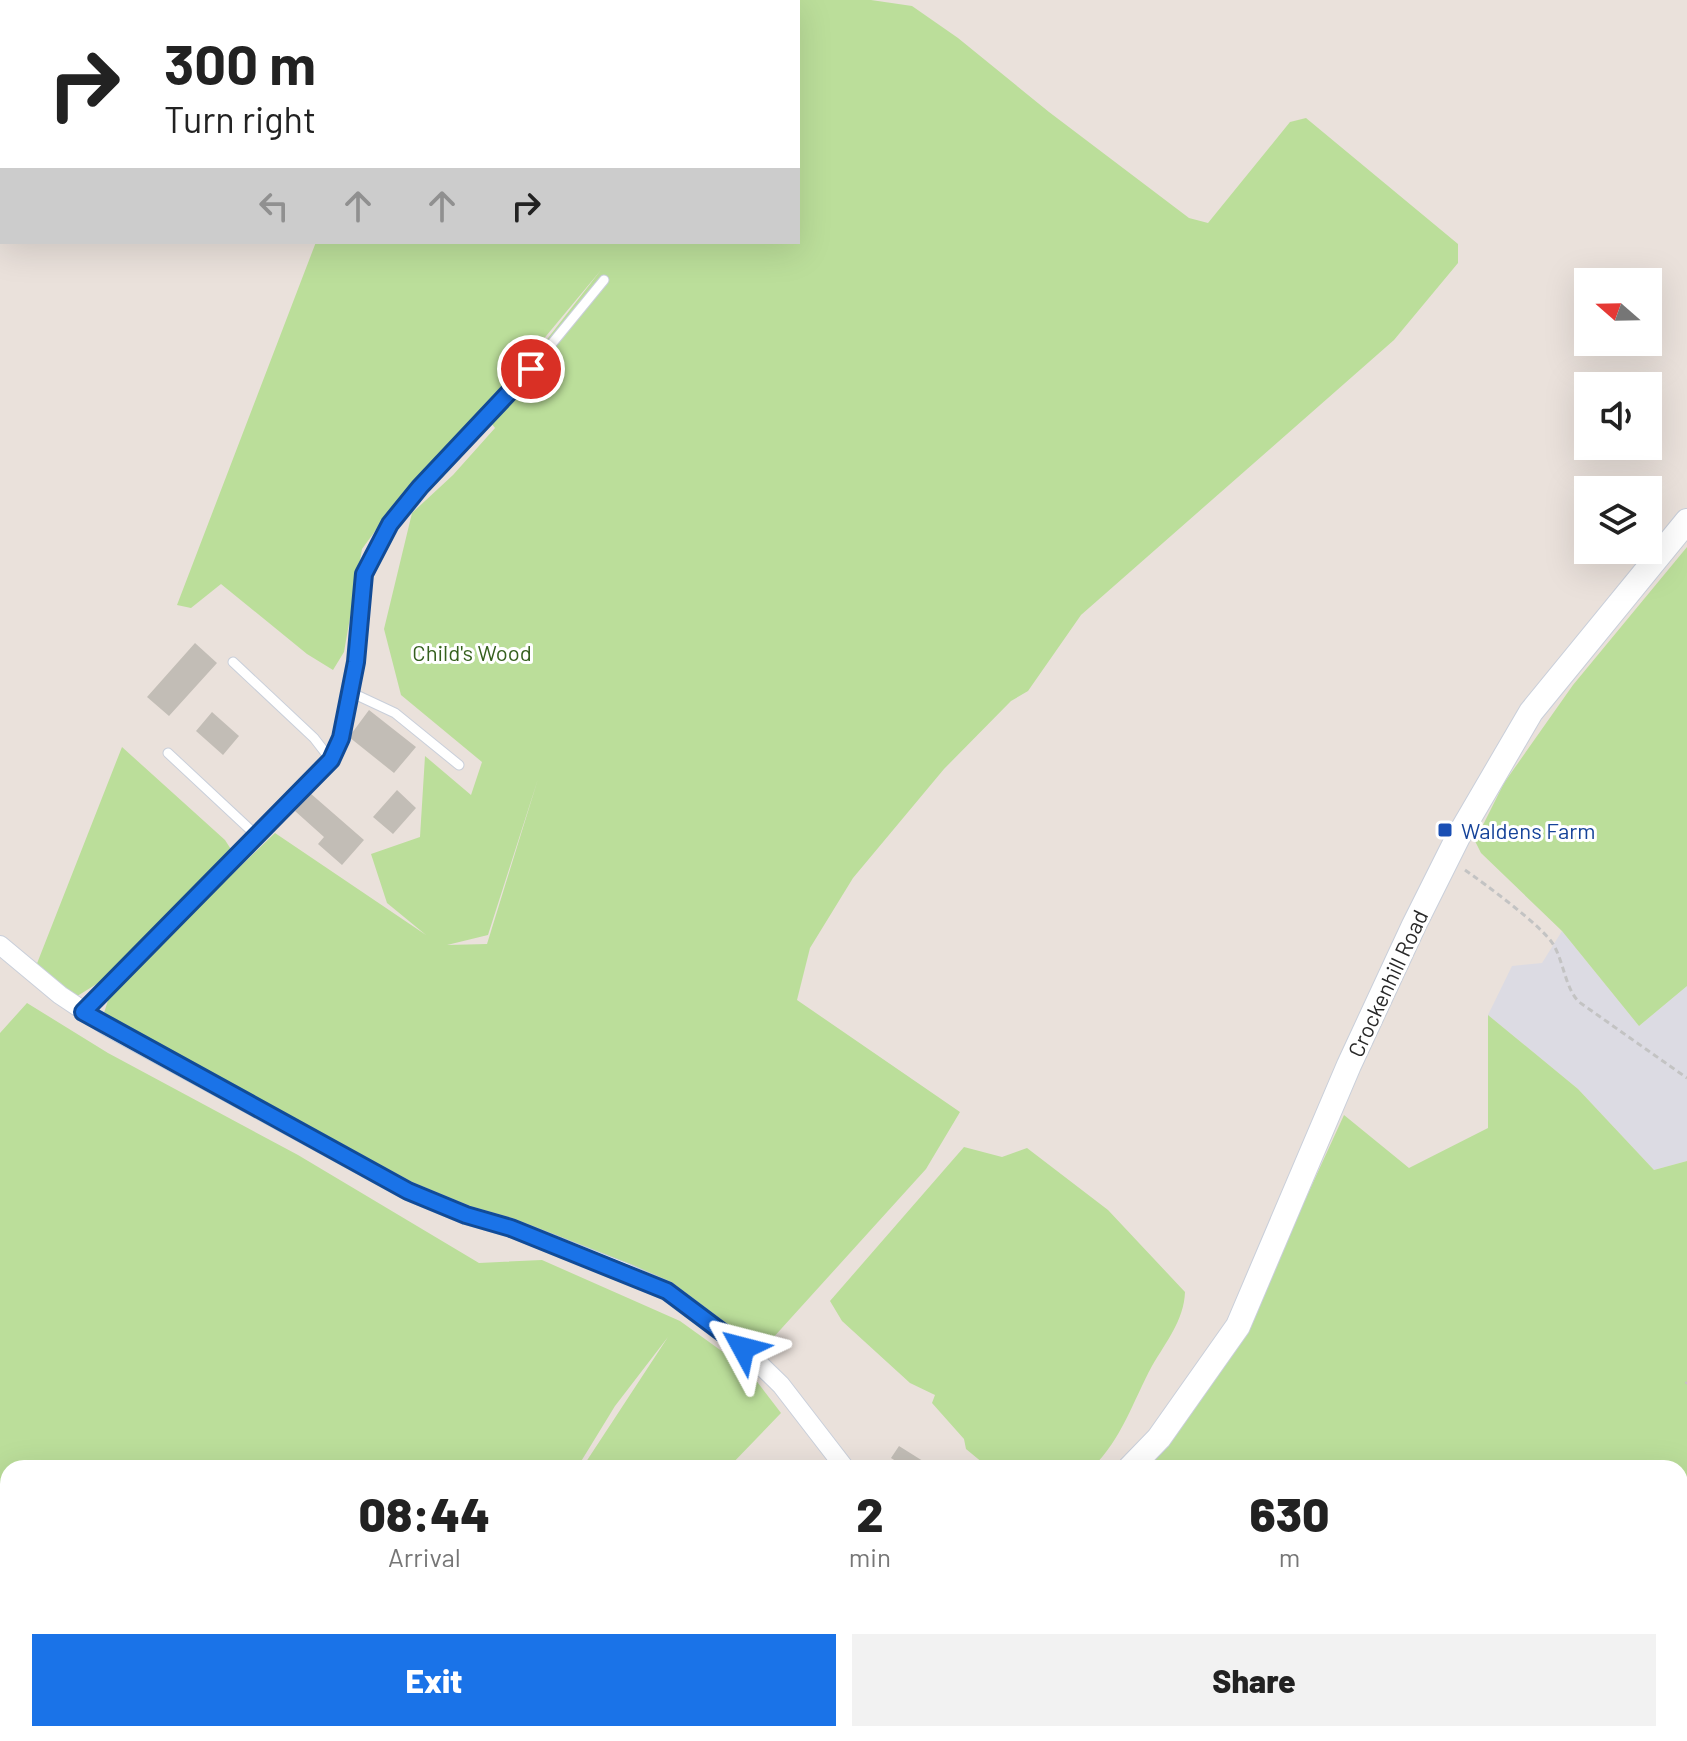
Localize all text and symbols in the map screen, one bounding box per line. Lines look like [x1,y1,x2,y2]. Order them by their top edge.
text: 300 m [164,29,316,96]
icon: right [32,32,136,136]
text: Turn right [164,97,316,140]
icon: left [252,184,296,228]
icon: ahead [336,184,380,228]
icon: ahead [420,184,464,228]
icon: right [504,184,548,228]
north arrow [1574,268,1662,356]
map controls [1574,268,1662,564]
pin [497,335,565,403]
icon: arrive [509,347,553,391]
button: sound [1574,372,1662,460]
button: layers [1574,476,1662,564]
park label: Child's Wood [412,639,532,665]
place label: Waldens Farm [1461,817,1595,843]
marker: Waldens Farm [1436,821,1454,839]
street label: Crockenhill Road [1342,905,1432,1061]
position arrow [701,1306,785,1390]
text: 08:44 [359,1484,490,1542]
text: 2 [856,1484,883,1542]
text: 630 [1250,1484,1329,1542]
text: Arrival [388,1541,461,1572]
text: min [849,1541,891,1572]
text: m [1279,1541,1300,1572]
button: Exit [32,1634,836,1726]
button: Share [852,1634,1656,1726]

